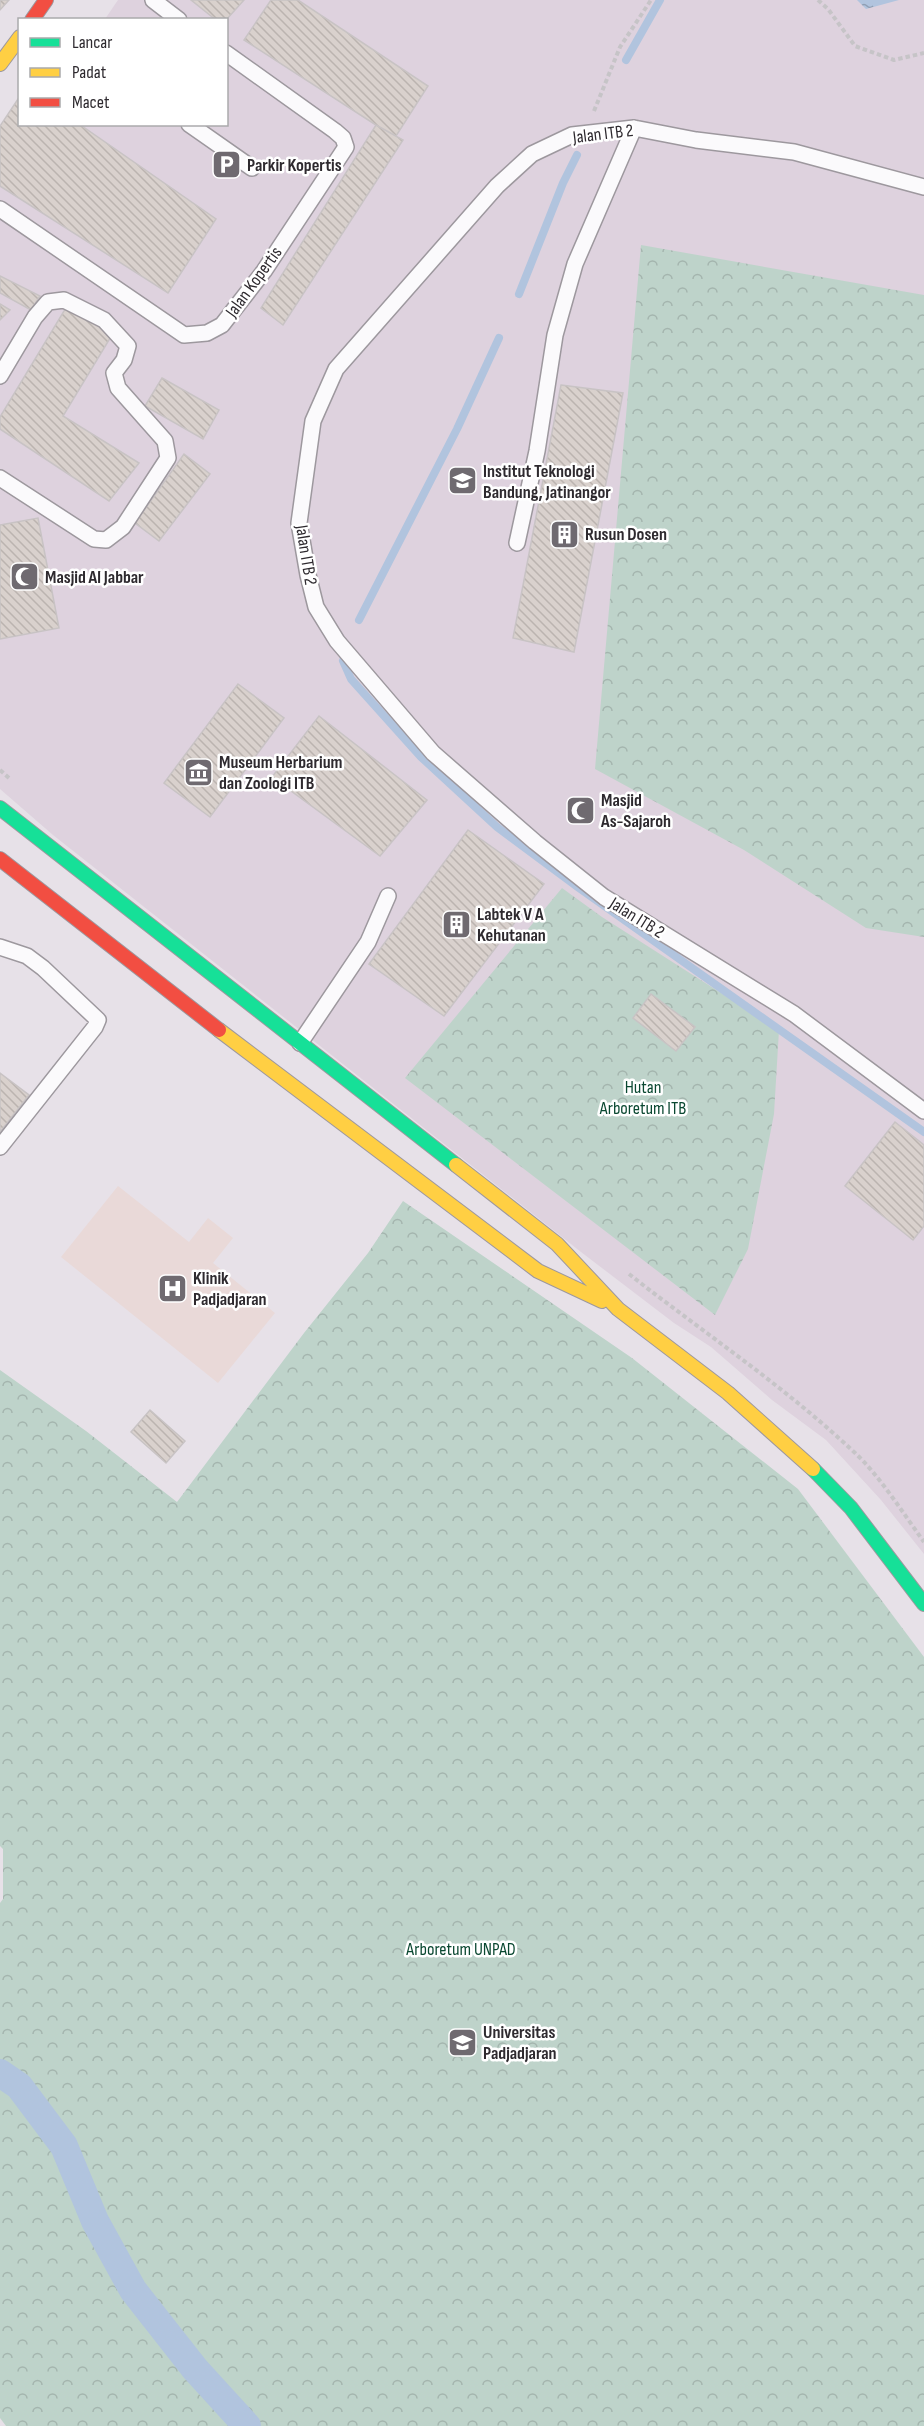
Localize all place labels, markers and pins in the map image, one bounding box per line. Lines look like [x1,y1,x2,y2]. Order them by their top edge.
parking icon: Parkir Kopertis [210,149,242,181]
place label: Parkir Kopertis [247,155,342,176]
place label: Institut Teknologi Bandung, Jatinangor [483,461,611,503]
school or university icon: Institut Teknologi Bandung, Jatinangor [446,465,478,497]
building icon: Rusun Dosen [548,518,580,550]
place label: Rusun Dosen [585,524,667,545]
mosque icon: Masjid Al Jabbar [8,561,40,593]
place label: Masjid Al Jabbar [45,567,144,588]
place label: Museum Herbarium dan Zoologi ITB [219,752,343,794]
museum icon: Museum Herbarium dan Zoologi ITB [182,756,214,788]
place label: Masjid As-Sajaroh [600,790,671,832]
mosque icon: Masjid As-Sajaroh [564,794,596,826]
place label: Labtek V A Kehutanan [477,904,546,946]
building icon: Labtek V A Kehutanan [440,908,472,940]
place label: Klinik Padjadjaran [193,1268,267,1310]
hospital icon: Klinik Padjadjaran [156,1272,188,1304]
place label: Universitas Padjadjaran [483,2022,557,2064]
school or university icon: Universitas Padjadjaran [446,2026,478,2058]

